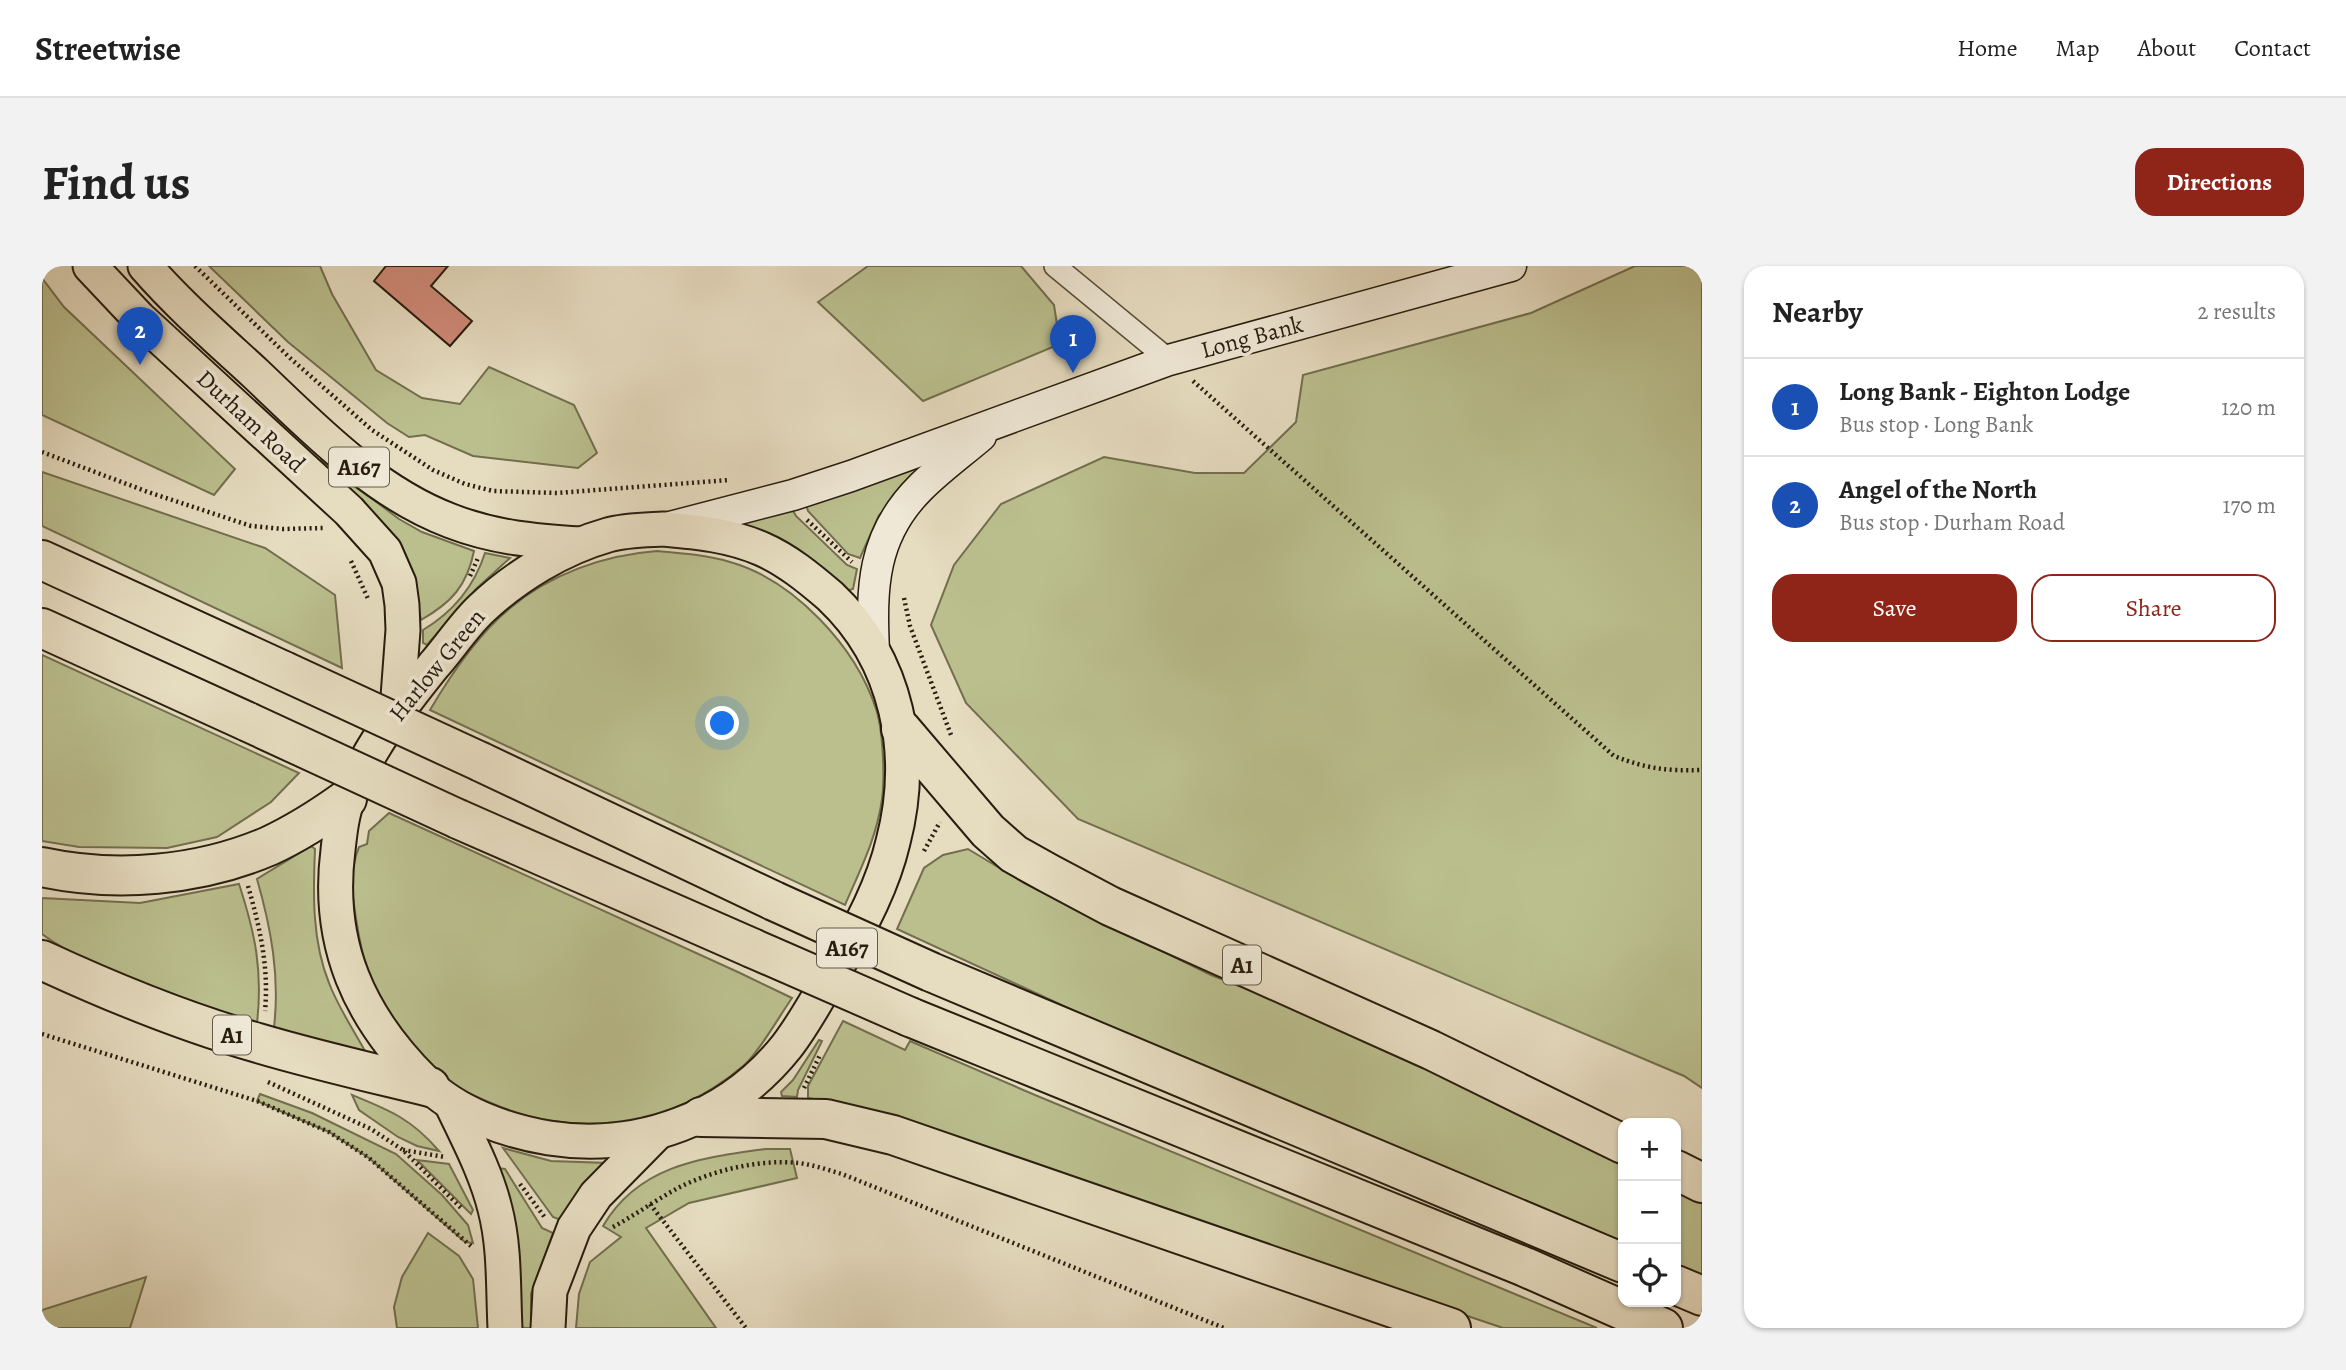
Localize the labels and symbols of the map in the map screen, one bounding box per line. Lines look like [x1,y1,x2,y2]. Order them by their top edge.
pin: 2 [117,307,163,365]
street label: Long Bank [1197,308,1307,366]
pin: 1 [1050,315,1096,373]
street label: Durham Road [190,362,312,480]
road number: A167 [329,448,389,486]
street label: Harlow Green [382,602,492,728]
your location [705,706,739,740]
road number: A167 [817,928,877,968]
road number: A1 [1223,946,1261,985]
road number: A1 [213,1016,251,1055]

